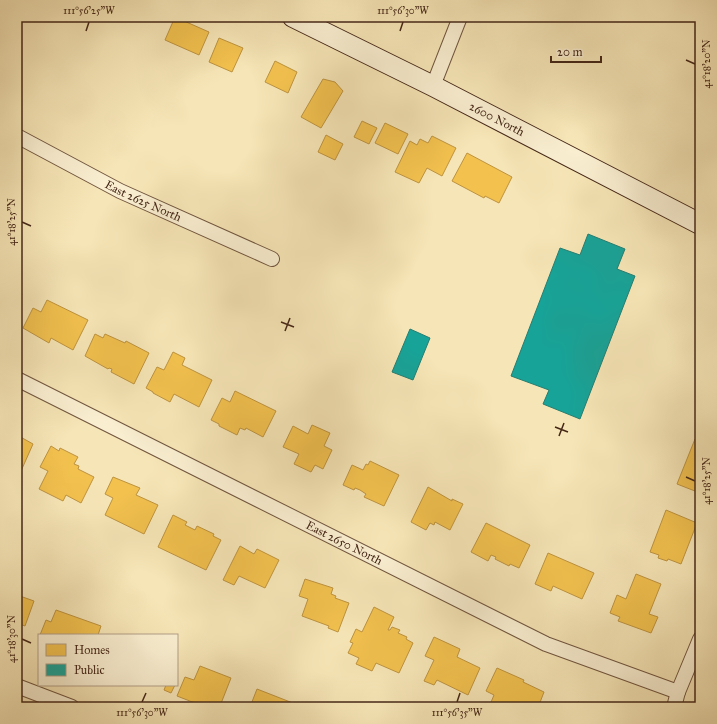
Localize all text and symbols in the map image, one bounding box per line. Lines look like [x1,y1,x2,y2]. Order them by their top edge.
text: 111°56'25"W [63,5,115,17]
text: 111°56'30"W [377,5,429,17]
scale bar [551,38,601,64]
text: 41°18'20"N [701,39,713,88]
text: 20 m [557,45,583,59]
street label: 2600 North [467,99,527,139]
street label: East 2625 North [103,177,184,225]
text: 41°18'25"N [6,198,18,246]
text: 41°18'25"N [701,457,713,505]
street label: East 2650 North [304,518,385,568]
text: 41°18'30"N [6,615,18,663]
legend [38,634,178,686]
text: Homes [74,643,110,657]
text: Public [74,663,105,677]
text: 111°56'30"W [116,707,168,719]
text: 111°56'35"W [432,707,483,719]

